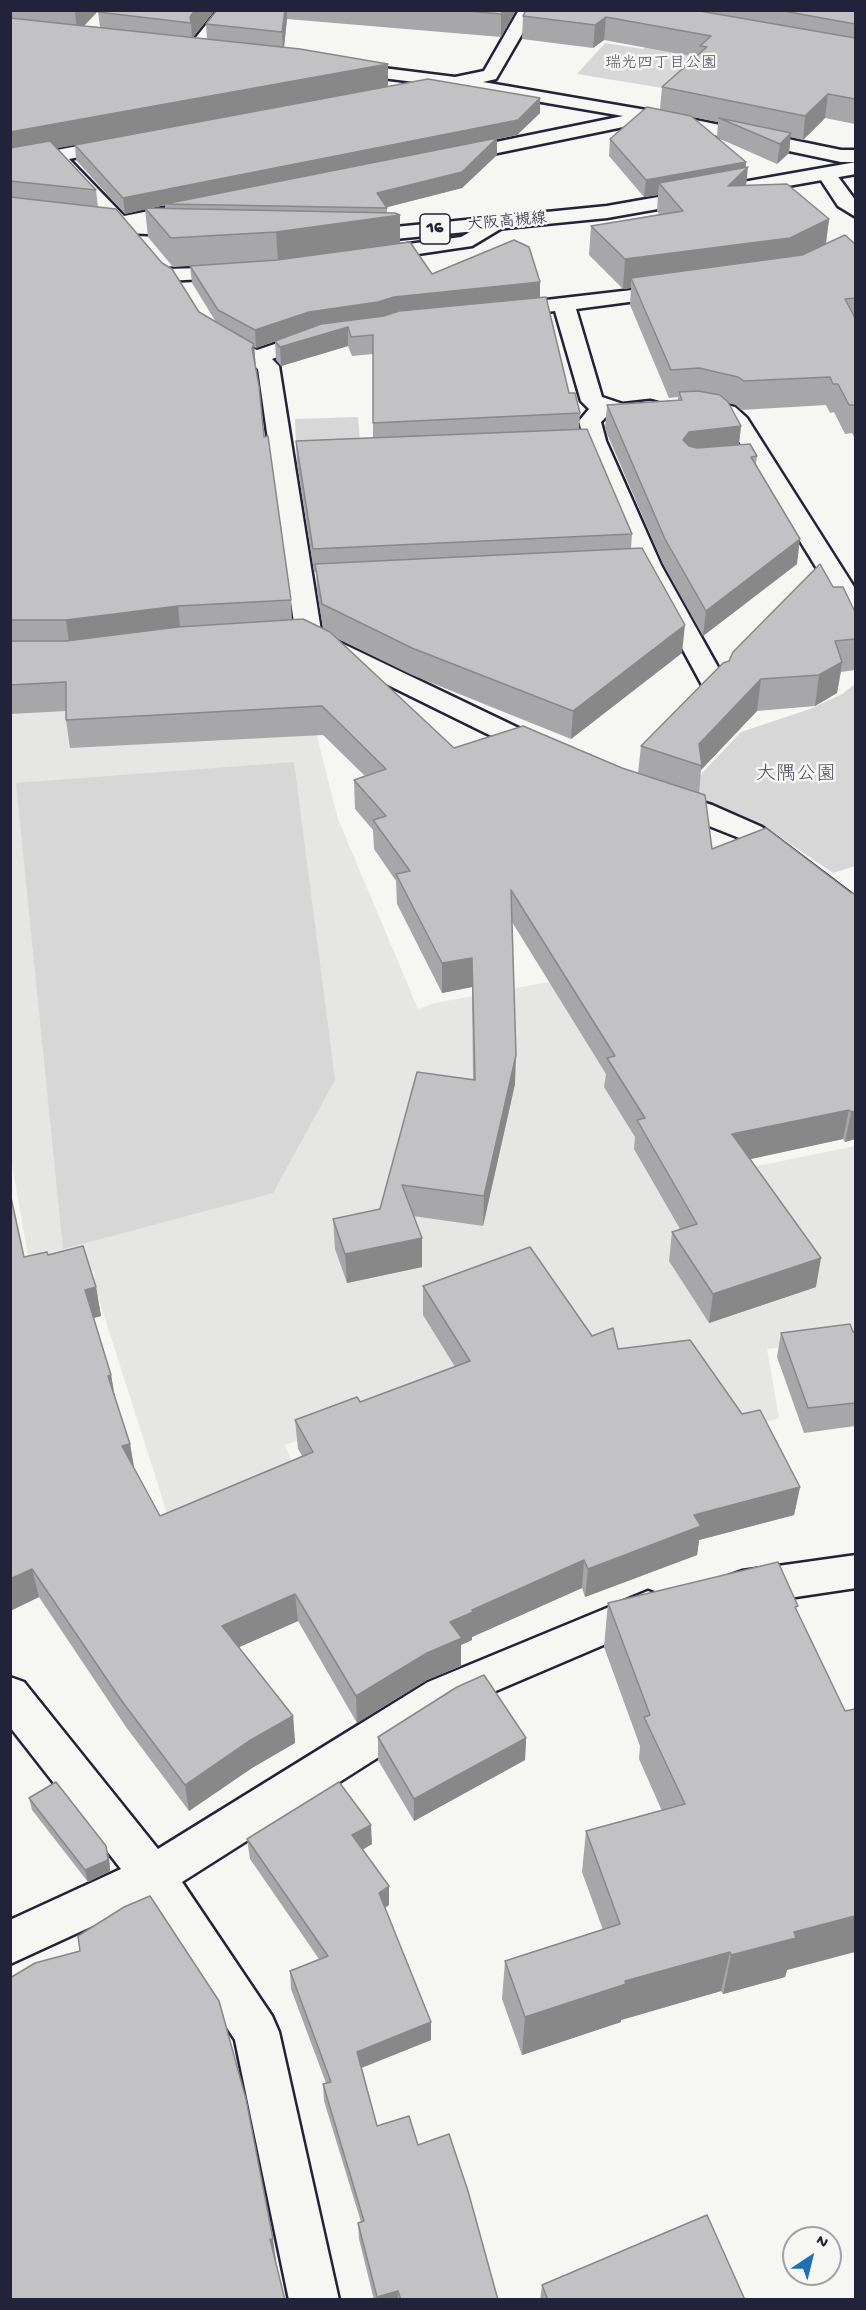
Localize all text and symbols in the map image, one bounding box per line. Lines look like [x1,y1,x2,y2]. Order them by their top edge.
park label: 瑞光四丁目公園 [605,55,717,75]
street label: 大阪高槻線 [466,210,548,236]
road number: 16 [420,214,450,244]
park label: 大隅公園 [756,764,836,788]
north arrow [782,2226,842,2286]
text: N [812,2232,831,2253]

